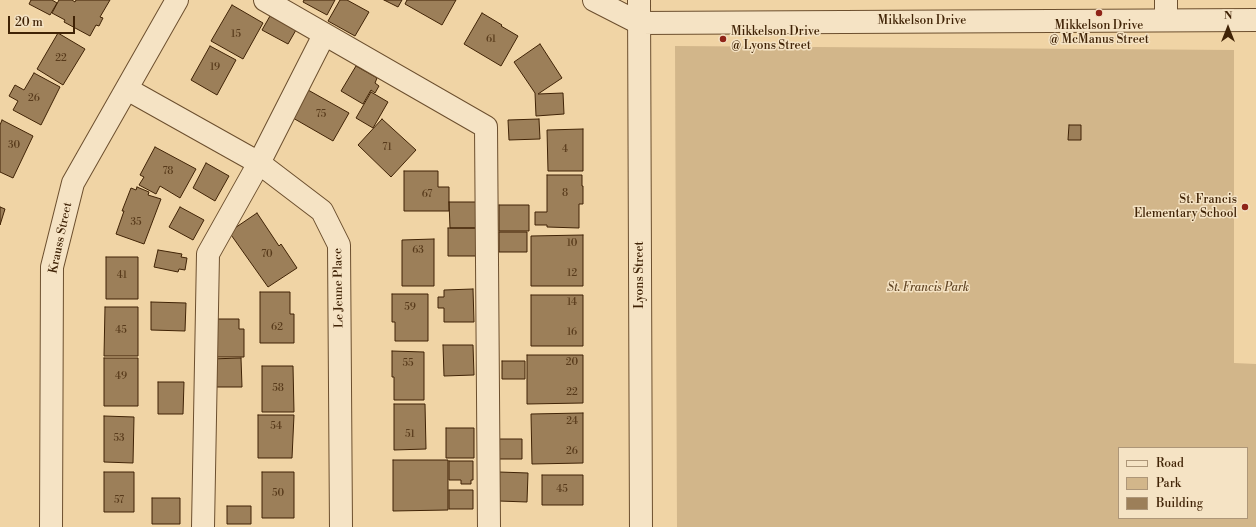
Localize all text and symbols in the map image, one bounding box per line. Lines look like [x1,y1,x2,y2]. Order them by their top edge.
scale bar [10,8,77,34]
marker: Mikkelson Drive @ McManus Street [1094,8,1104,18]
north arrow [1208,8,1248,48]
text: N [1224,9,1232,23]
street label: Mikkelson Drive [878,14,966,28]
text: 20 m [15,15,43,30]
place label: Mikkelson Drive @ McManus Street [1049,19,1149,47]
place label: Mikkelson Drive @ Lyons Street [731,25,820,53]
house number: 15 [231,29,241,41]
house number: 61 [486,34,496,46]
marker: Mikkelson Drive @ Lyons Street [718,34,728,44]
house number: 22 [55,53,67,65]
house number: 19 [210,62,220,74]
house number: 26 [28,93,40,105]
house number: 75 [316,109,326,121]
house number: 30 [8,140,20,152]
house number: 71 [382,142,392,154]
house number: 4 [562,144,568,156]
house number: 78 [163,166,173,178]
house number: 8 [562,188,568,200]
house number: 67 [422,189,432,201]
place label: St. Francis Elementary School [1134,193,1237,221]
street label: Krauss Street [46,201,76,275]
marker: St. Francis Elementary School [1240,202,1250,212]
house number: 35 [130,217,142,229]
house number: 10 [567,238,577,250]
street label: Lyons Street [633,241,647,309]
house number: 63 [412,245,424,257]
street label: Le Jeune Place [331,248,347,328]
house number: 70 [261,249,273,261]
house number: 12 [567,268,577,280]
house number: 41 [117,270,127,282]
park label: St. Francis Park [887,281,969,295]
house number: 14 [567,297,577,309]
house number: 59 [404,302,416,314]
house number: 62 [271,322,283,334]
house number: 45 [115,325,127,337]
house number: 16 [567,327,577,339]
house number: 20 [566,357,578,369]
house number: 55 [402,358,414,370]
house number: 49 [115,371,127,383]
house number: 58 [272,383,284,395]
house number: 22 [566,387,578,399]
house number: 24 [566,416,578,428]
house number: 54 [270,421,282,433]
house number: 51 [405,429,415,441]
house number: 53 [113,433,125,445]
house number: 26 [566,446,578,458]
legend [1118,447,1248,519]
text: Road [1156,456,1184,471]
text: Park [1156,476,1181,491]
house number: 45 [556,484,568,496]
house number: 50 [272,488,284,500]
house number: 57 [114,495,124,507]
text: Building [1156,496,1203,511]

